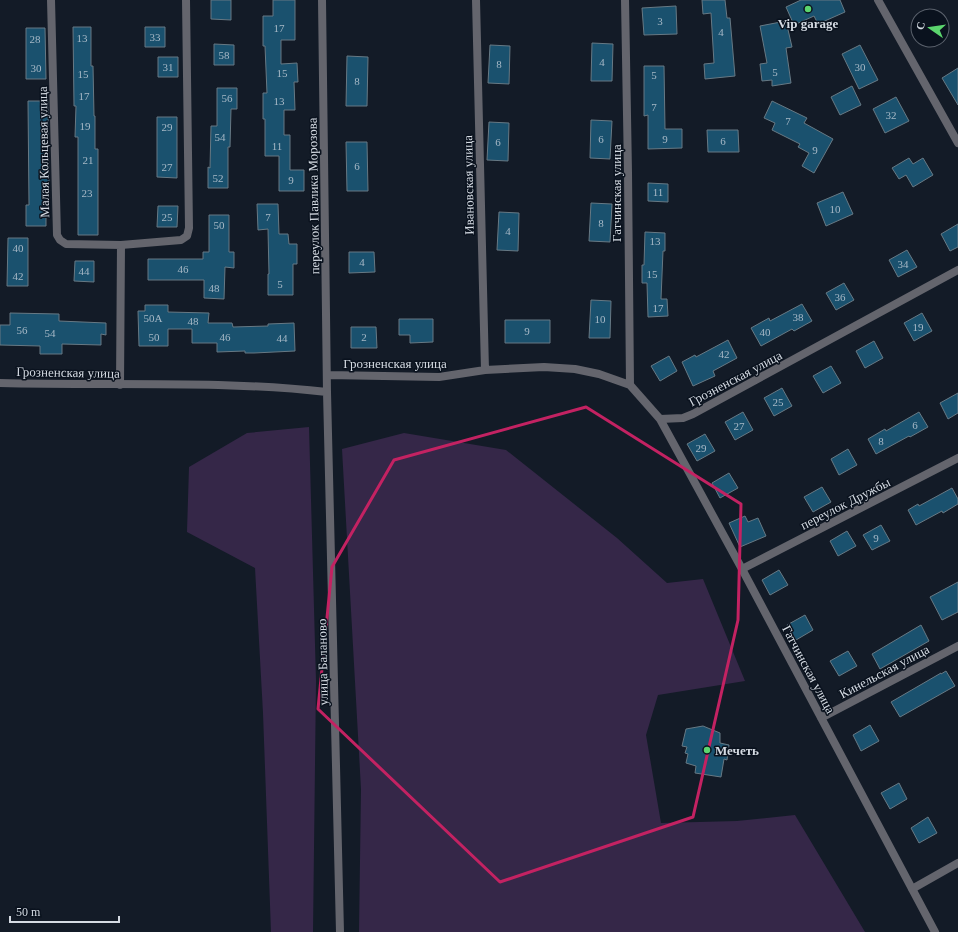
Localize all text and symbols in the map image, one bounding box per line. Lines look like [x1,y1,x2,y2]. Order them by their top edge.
marker: Vip garage [803,4,813,14]
north arrow [910,8,950,48]
house number: 3 [657,15,663,27]
place label: Vip garage [778,16,838,31]
text: С [914,20,927,31]
house number: 17 [274,22,285,34]
house number: 4 [718,26,724,38]
house number: 33 [150,31,161,43]
house number: 13 [77,32,88,44]
house number: 28 [30,33,41,45]
house number: 58 [219,49,230,61]
house number: 4 [599,56,605,68]
house number: 8 [496,58,502,70]
house number: 31 [163,61,174,73]
house number: 30 [855,61,866,73]
house number: 30 [31,62,42,74]
house number: 5 [772,66,778,78]
house number: 15 [277,67,288,79]
house number: 15 [78,68,89,80]
house number: 5 [651,69,657,81]
house number: 8 [354,75,360,87]
street label: Малая Кольцевая улица [35,86,52,218]
house number: 17 [79,90,90,102]
house number: 56 [222,92,233,104]
house number: 13 [274,95,285,107]
house number: 7 [651,101,657,113]
house number: 32 [886,109,897,121]
house number: 7 [785,115,791,127]
street label: переулок Павлика Морозова [305,117,322,275]
house number: 19 [80,120,91,132]
house number: 29 [162,121,173,133]
house number: 54 [215,131,226,143]
house number: 6 [598,133,604,145]
house number: 9 [662,133,668,145]
street label: Ивановская улица [460,135,477,235]
house number: 6 [720,135,726,147]
house number: 6 [495,136,501,148]
house number: 11 [272,140,282,152]
street label: Гатчинская улица [609,144,624,242]
house number: 9 [812,144,818,156]
house number: 21 [83,154,94,166]
house number: 6 [354,160,360,172]
house number: 27 [162,161,173,173]
house number: 52 [213,172,224,184]
house number: 9 [288,174,294,186]
house number: 11 [653,186,663,198]
house number: 23 [82,187,93,199]
house number: 10 [830,203,841,215]
house number: 25 [162,211,173,223]
house number: 7 [265,211,271,223]
house number: 8 [598,217,604,229]
house number: 50 [214,219,225,231]
house number: 4 [505,225,511,237]
house number: 13 [650,235,661,247]
house number: 40 [13,242,24,254]
house number: 4 [359,256,365,268]
house number: 34 [898,258,909,270]
house number: 46 [178,263,189,275]
house number: 44 [79,265,90,277]
house number: 15 [647,268,658,280]
house number: 42 [13,270,24,282]
house number: 5 [277,278,283,290]
house number: 48 [209,282,220,294]
house number: 36 [835,291,846,303]
house number: 17 [653,302,664,314]
house number: 38 [793,311,804,323]
house number: 50А [144,312,163,324]
house number: 10 [595,313,606,325]
house number: 48 [188,315,199,327]
house number: 19 [913,321,924,333]
house number: 56 [17,324,28,336]
house number: 9 [524,325,530,337]
house number: 40 [760,326,771,338]
house number: 54 [45,327,56,339]
house number: 50 [149,331,160,343]
house number: 46 [220,331,231,343]
house number: 2 [361,331,367,343]
house number: 44 [277,332,288,344]
street label: Грозненская улица [686,347,785,409]
house number: 42 [719,348,730,360]
street label: Грозненская улица [343,356,447,371]
street label: Грозненская улица [16,364,120,381]
house number: 25 [773,396,784,408]
house number: 6 [912,419,918,431]
house number: 27 [734,420,745,432]
house number: 8 [878,435,884,447]
house number: 29 [696,442,707,454]
street label: переулок Дружбы [798,474,893,533]
house number: 9 [873,532,879,544]
street label: улица Баланово [314,618,331,706]
street label: Гатчинская улица [779,623,838,716]
street label: Кинельская улица [837,641,932,701]
place label: Мечеть [715,743,759,758]
marker: Мечеть [702,745,712,755]
scale bar [10,898,119,924]
text: 50 m [16,905,41,919]

